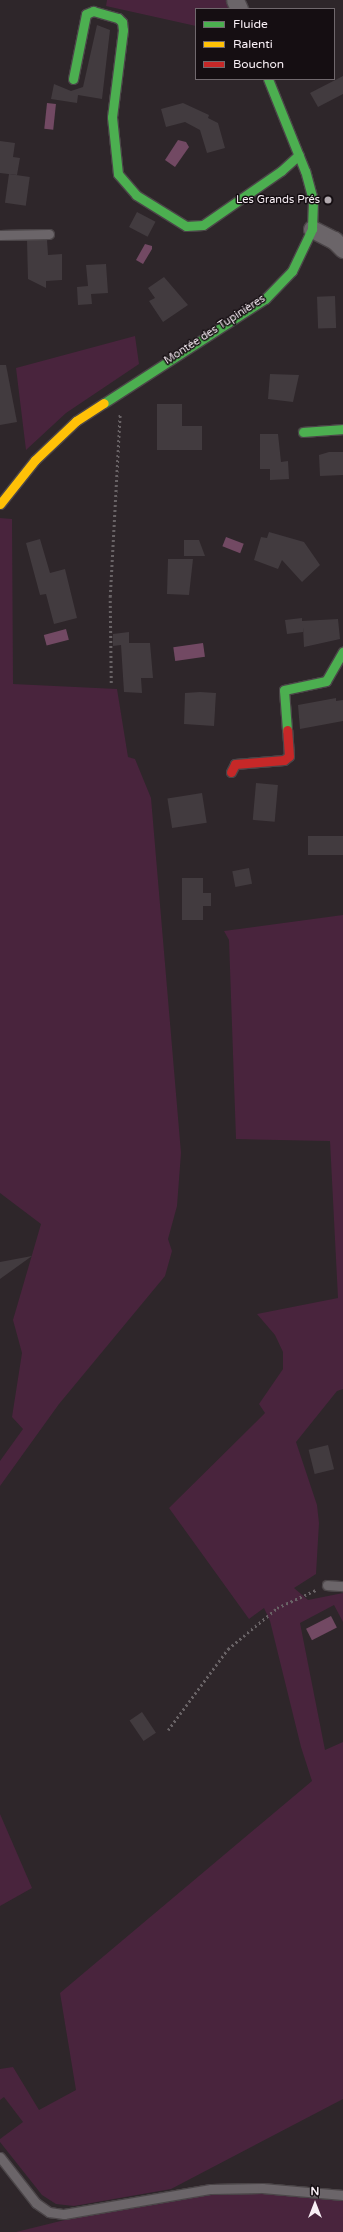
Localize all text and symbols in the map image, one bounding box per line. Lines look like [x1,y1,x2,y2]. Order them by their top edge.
legend [195,8,335,80]
text: Fluide [233,17,268,31]
text: Ralenti [233,37,273,51]
text: Bouchon [233,57,284,71]
place label: Les Grands Prés [236,193,320,207]
marker: Les Grands Prés [323,195,333,205]
street label: Montée des Tupinières [162,292,268,368]
north arrow [295,2184,335,2224]
text: N [311,2185,319,2198]

